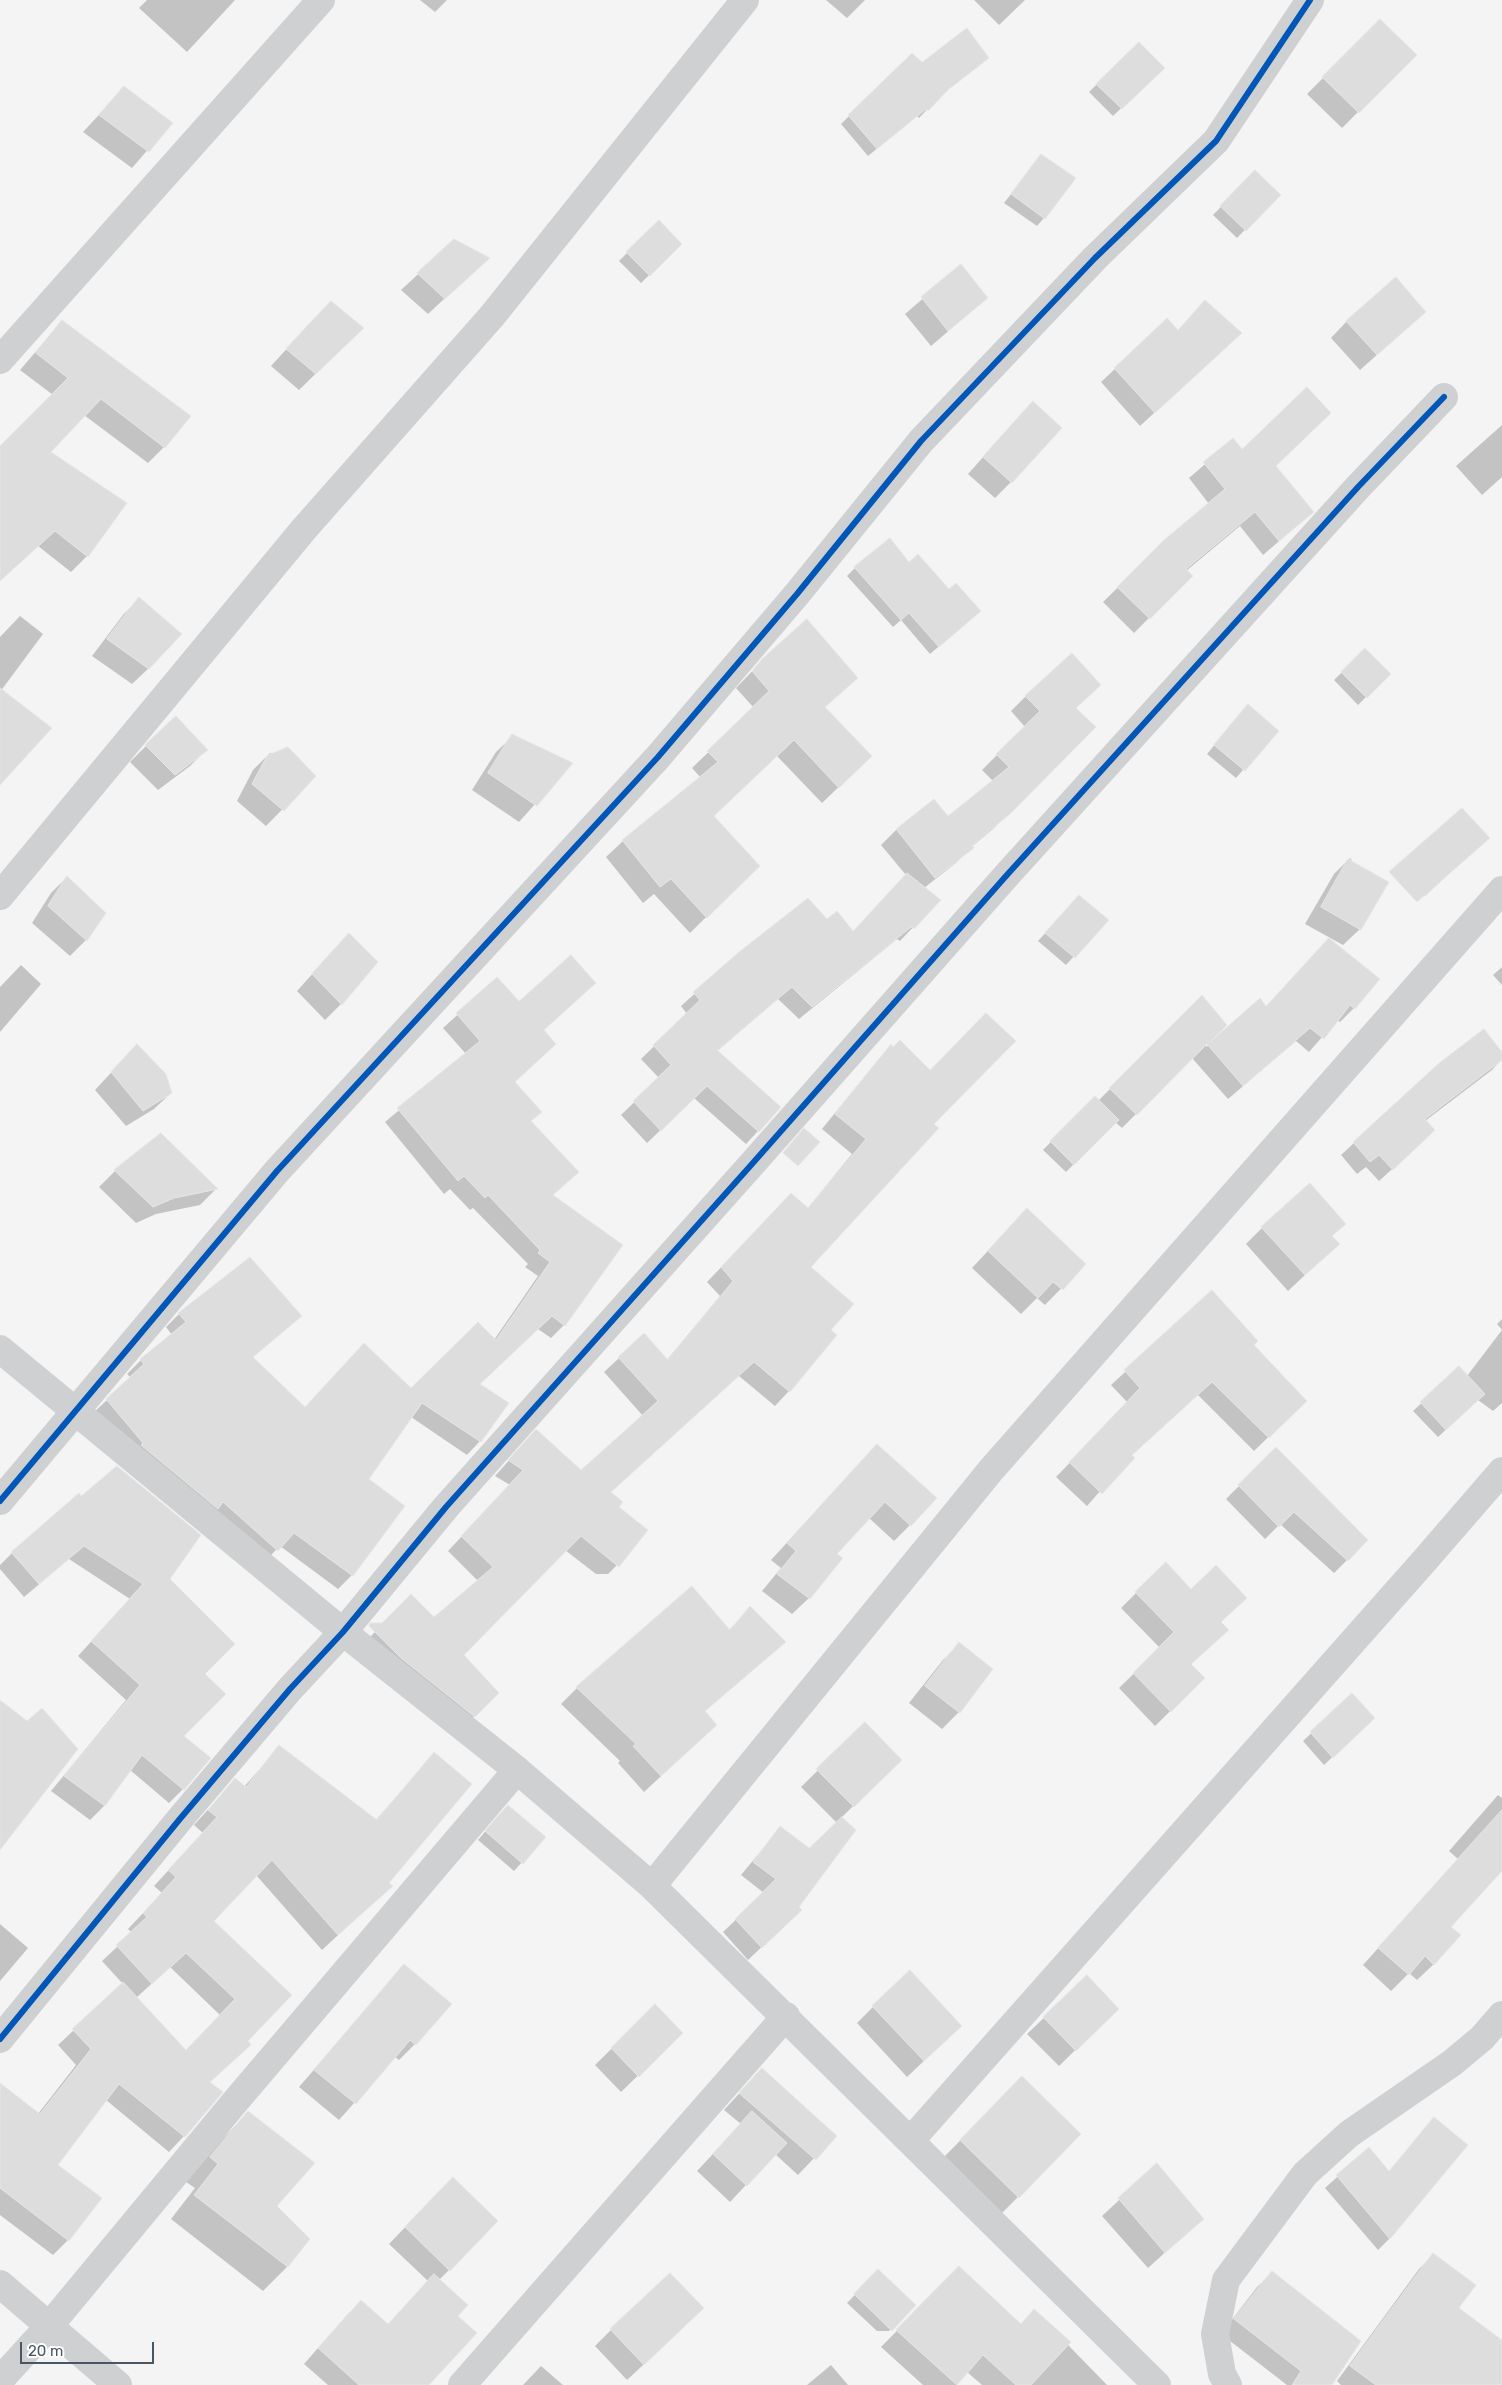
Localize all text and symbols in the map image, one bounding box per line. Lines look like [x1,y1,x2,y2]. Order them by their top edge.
scale bar [22,2332,156,2364]
text: 20 m [28,2342,63,2360]

